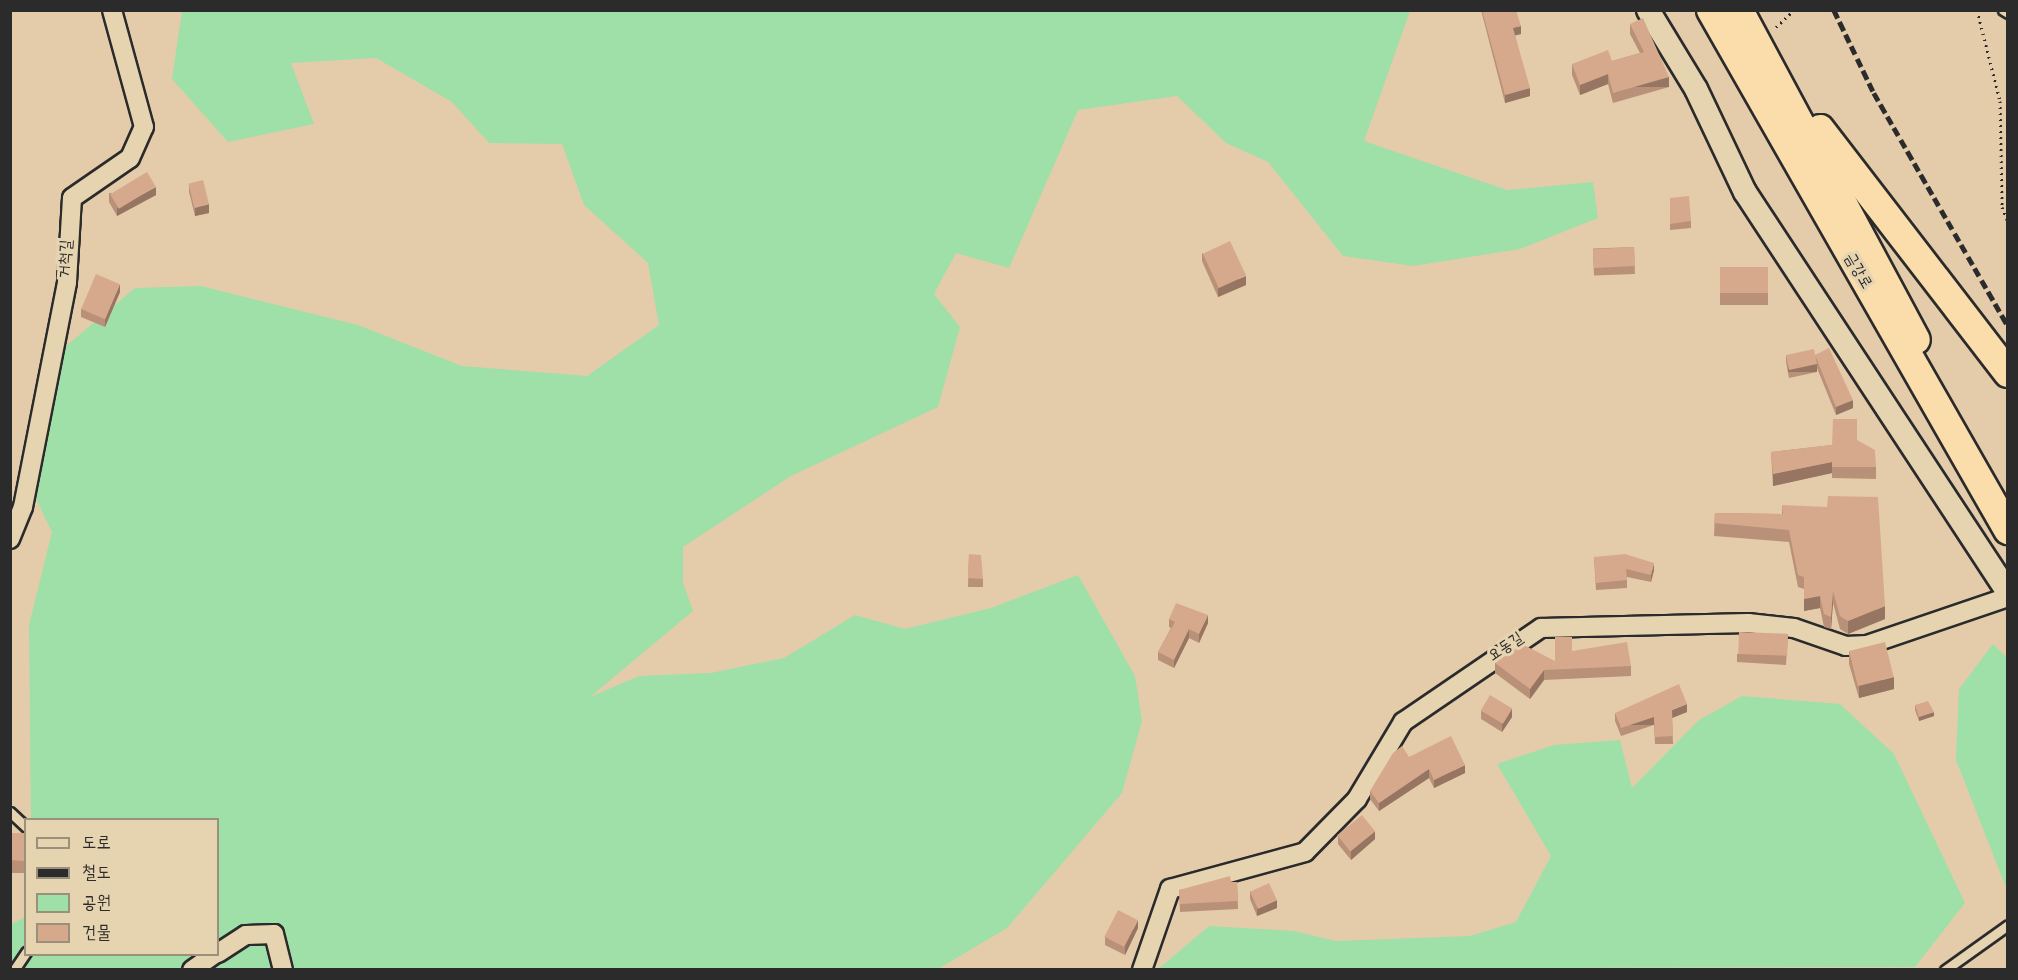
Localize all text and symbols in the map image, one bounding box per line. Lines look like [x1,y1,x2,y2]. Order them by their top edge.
street label: 거척길 [57,239,79,279]
street label: 금강로 [1838,250,1874,294]
street label: 요동길 [1486,630,1528,668]
legend [24,818,219,956]
text: 도로 [82,834,111,855]
text: 철도 [82,864,111,885]
text: 공원 [82,894,111,915]
text: 건물 [82,924,111,945]

